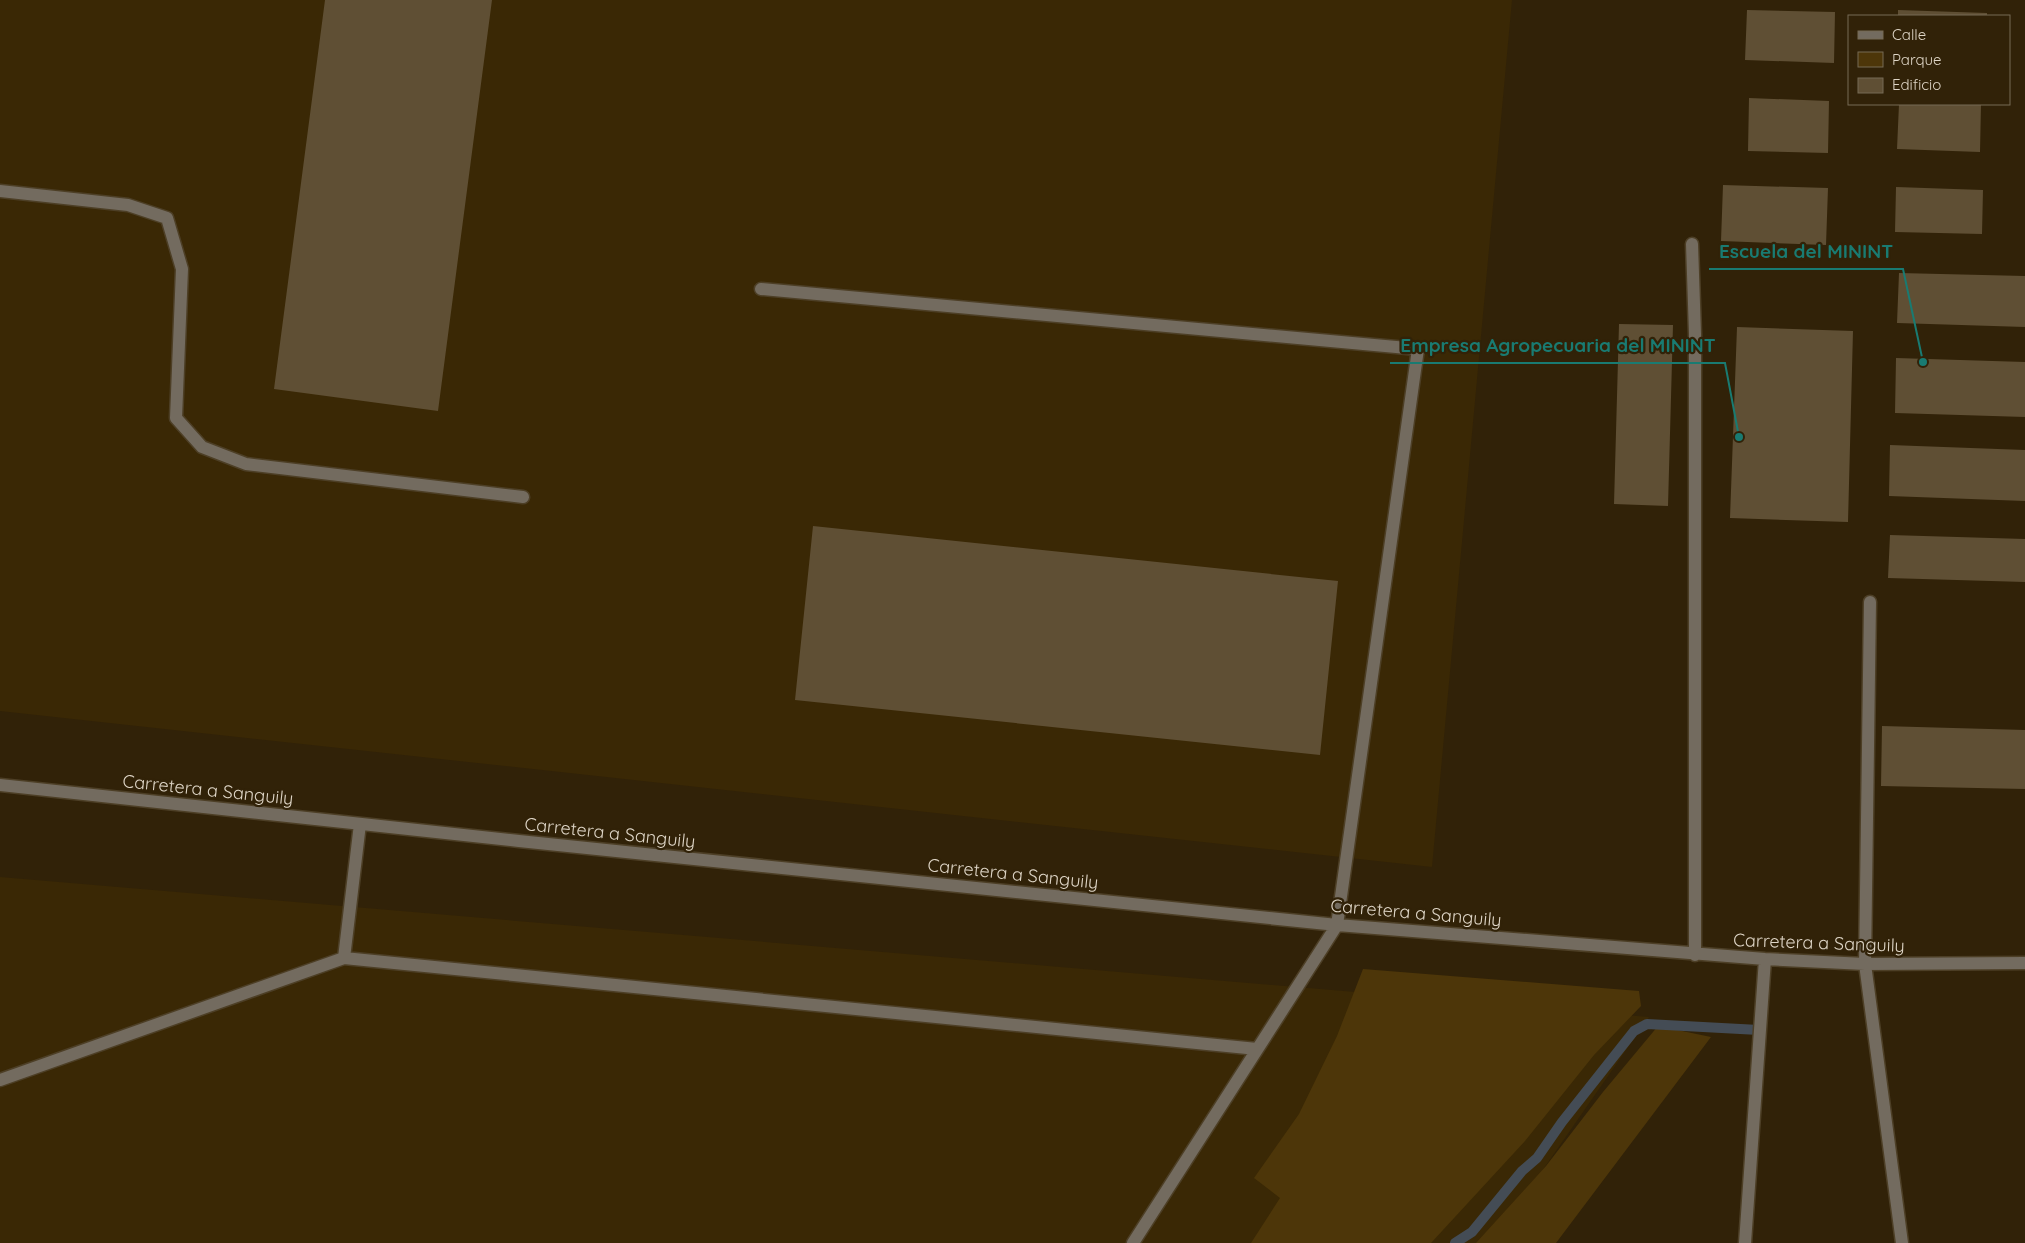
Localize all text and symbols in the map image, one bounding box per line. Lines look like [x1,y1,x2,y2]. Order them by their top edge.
legend [1848,15,2010,105]
text: Calle [1892,25,1926,44]
text: Parque [1892,50,1942,69]
text: Edificio [1892,75,1941,94]
callout: Escuela del MININT [1709,235,1903,269]
text: Escuela del MININT [1719,239,1893,263]
callout: Empresa Agropecuaria del MININT [1390,329,1725,363]
text: Empresa Agropecuaria del MININT [1400,333,1716,357]
street label: Carretera a Sanguily [122,769,295,810]
street label: Carretera a Sanguily [524,812,697,853]
street label: Carretera a Sanguily [927,853,1100,894]
street label: Carretera a Sanguily [1330,894,1502,931]
street label: Carretera a Sanguily [1733,928,1905,957]

